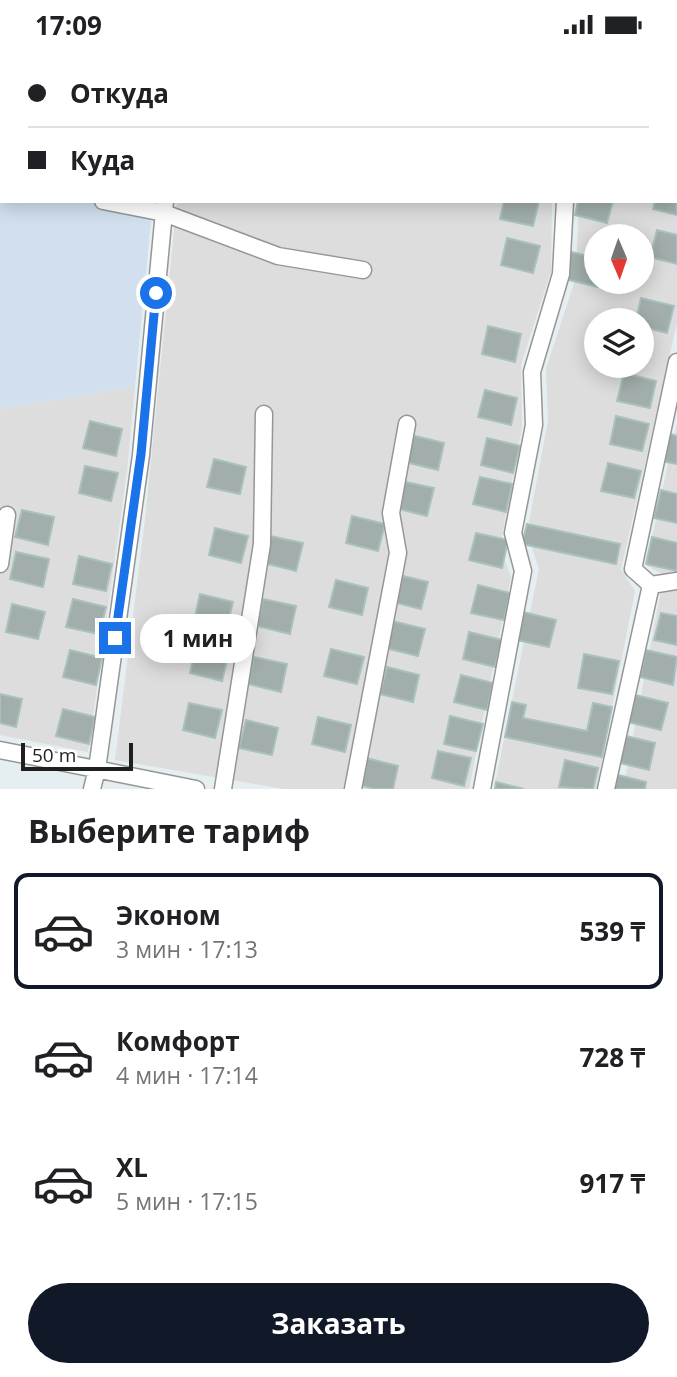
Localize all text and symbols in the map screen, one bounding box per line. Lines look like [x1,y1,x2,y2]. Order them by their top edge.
text: 17:09 [35,7,102,43]
text: Откуда [70,75,169,111]
text: Куда [70,142,135,178]
north arrow [584,224,654,294]
map controls [584,224,654,378]
route start [140,277,172,309]
button: layers [584,308,654,378]
callout: 1 мин [140,613,255,663]
route end [99,622,131,654]
text: 1 мин [163,622,233,654]
scale bar [21,740,133,772]
text: 50 m [32,742,76,768]
text: Выберите тариф [28,809,310,852]
text: Эконом [116,897,221,933]
icon: car [32,900,95,963]
text: 539 ₸ [579,913,645,949]
text: 3 мин · 17:13 [116,933,258,965]
text: Комфорт [116,1023,240,1059]
icon: car [32,1026,95,1089]
text: 728 ₸ [579,1039,645,1075]
text: 4 мин · 17:14 [116,1059,258,1091]
text: XL [116,1149,148,1185]
icon: car [32,1152,95,1215]
text: 917 ₸ [579,1165,645,1201]
text: 5 мин · 17:15 [116,1185,258,1217]
button: Заказать [28,1283,649,1363]

